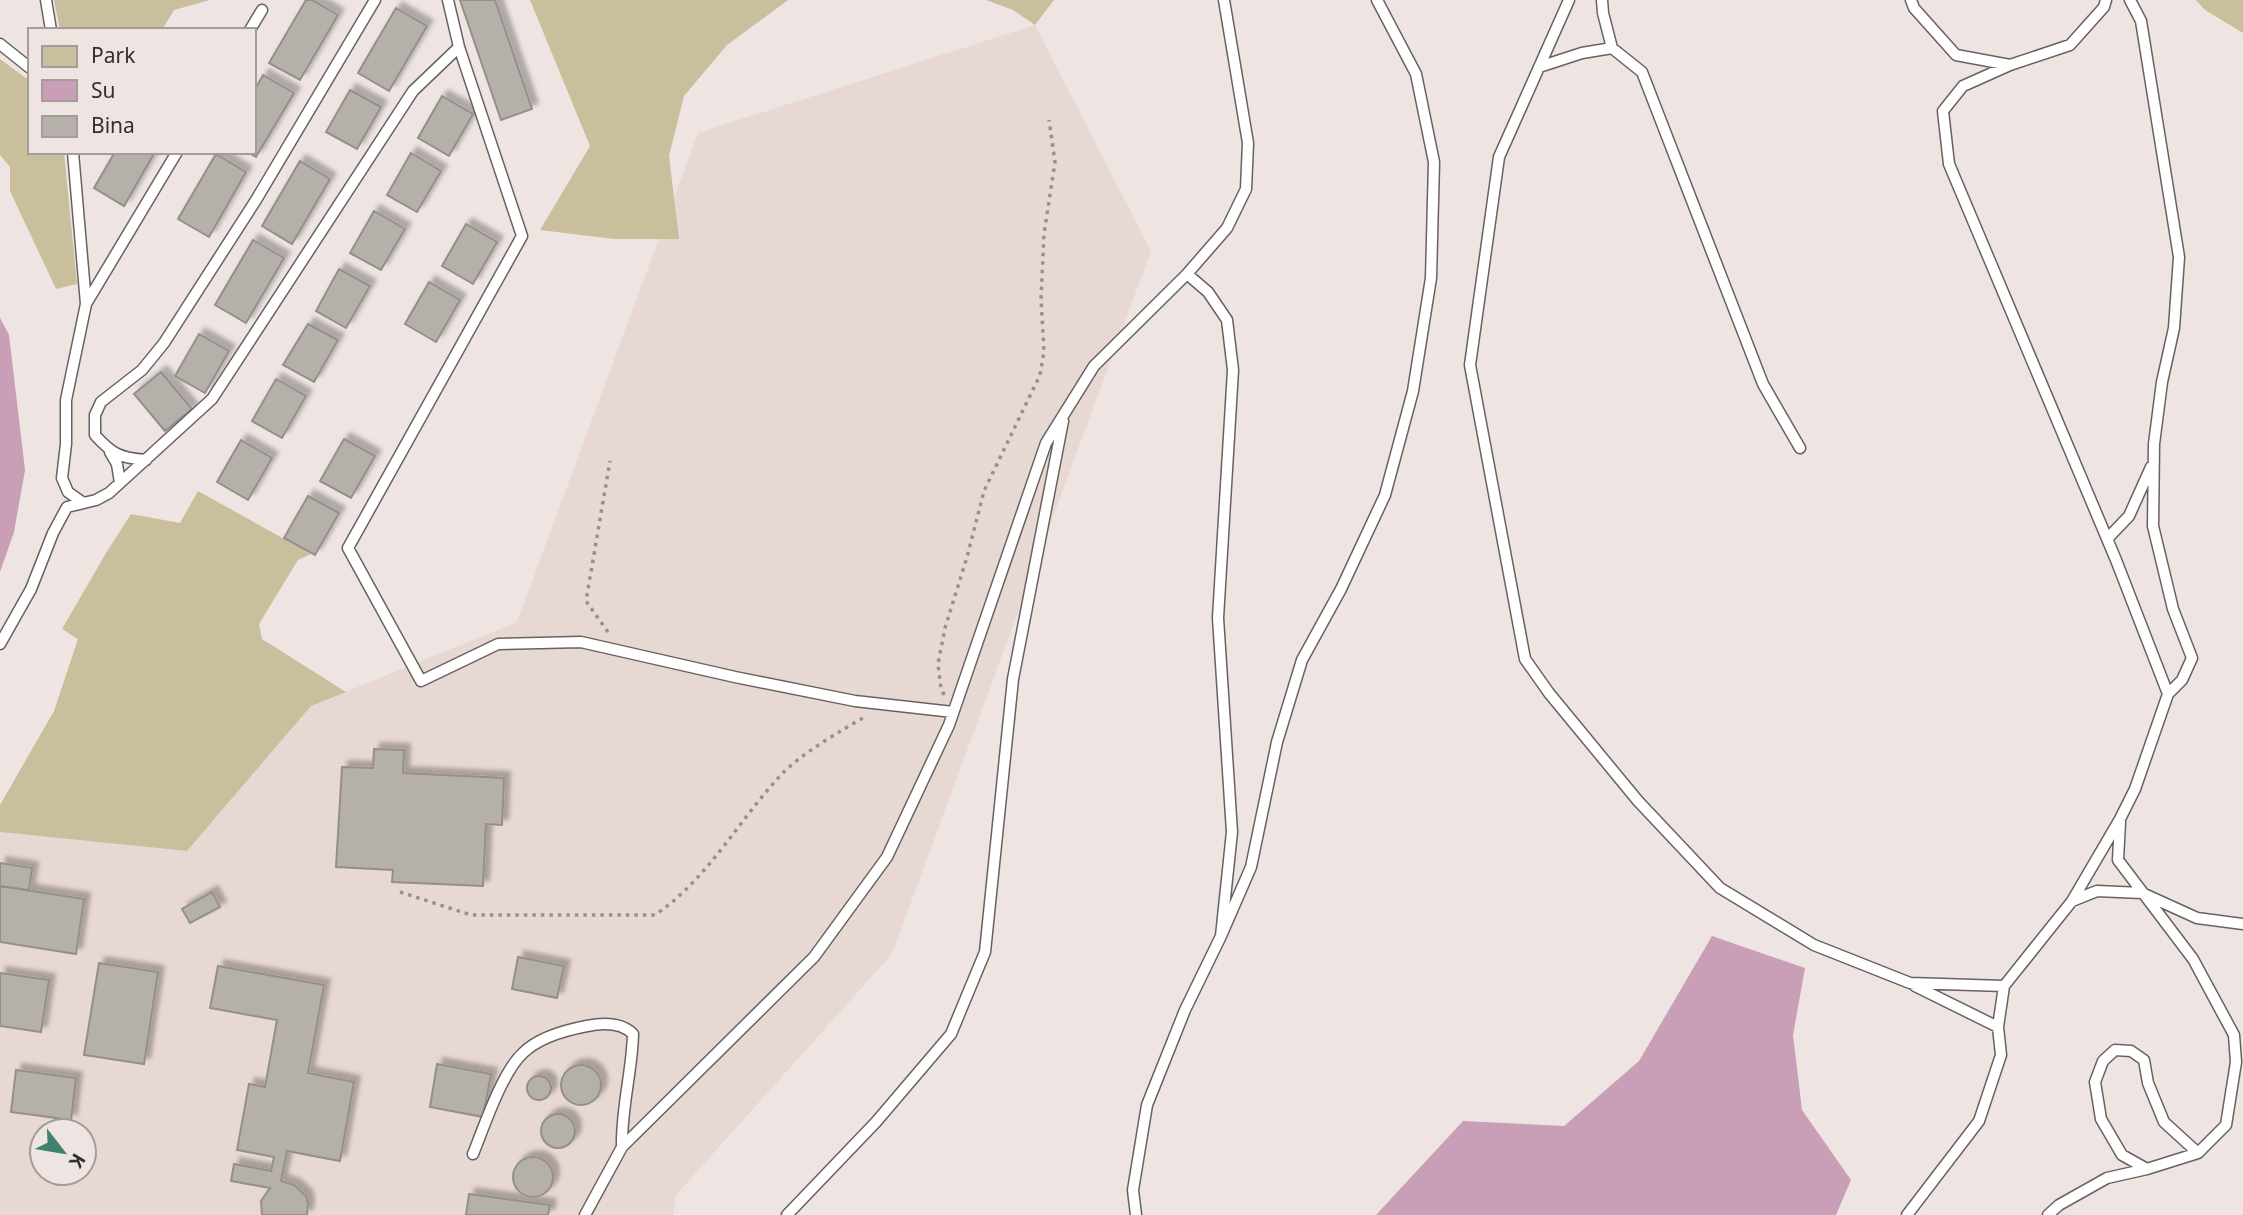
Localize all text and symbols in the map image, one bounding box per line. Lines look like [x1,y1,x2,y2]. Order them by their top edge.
legend [28,28,256,154]
text: Park [91,41,136,69]
text: Su [91,76,116,104]
text: Bina [91,111,135,139]
north arrow [28,1117,98,1187]
text: K [63,1149,92,1173]

